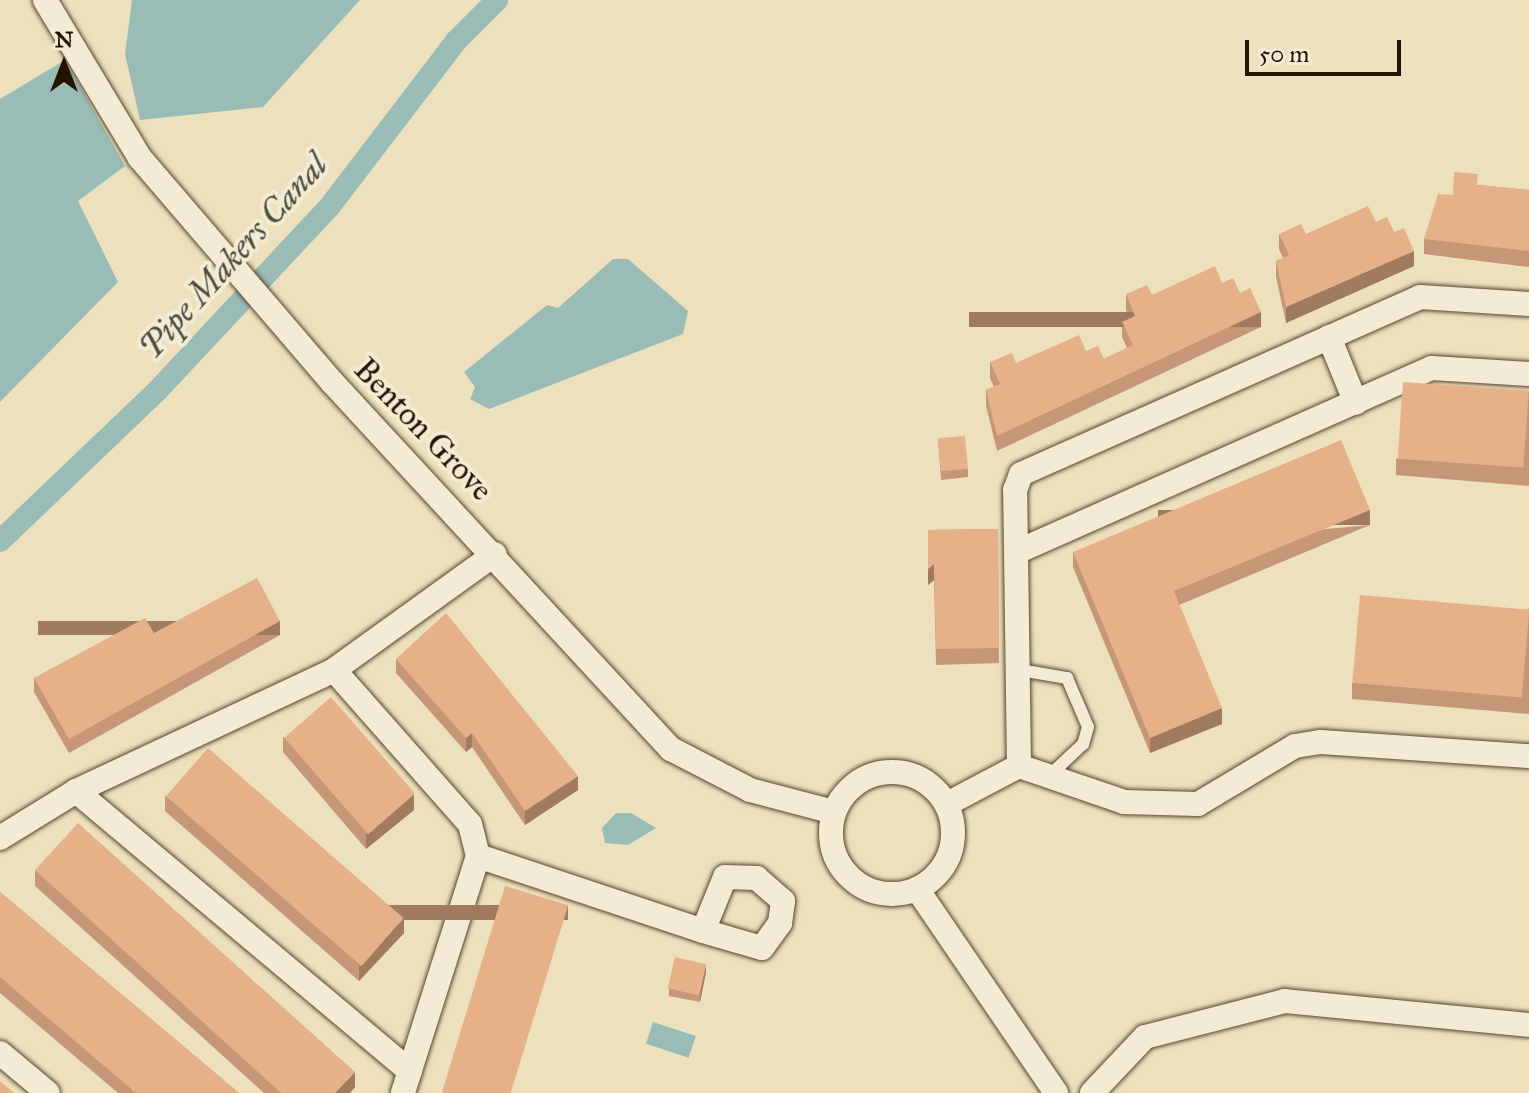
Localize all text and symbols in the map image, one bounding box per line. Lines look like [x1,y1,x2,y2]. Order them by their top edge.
north arrow [24,24,104,104]
scale bar [1249,24,1405,74]
text: N [55,26,73,53]
text: 50 m [1259,39,1309,69]
water label: Pipe Makers Canal [130,145,336,367]
street label: Benton Grove [346,351,500,509]

